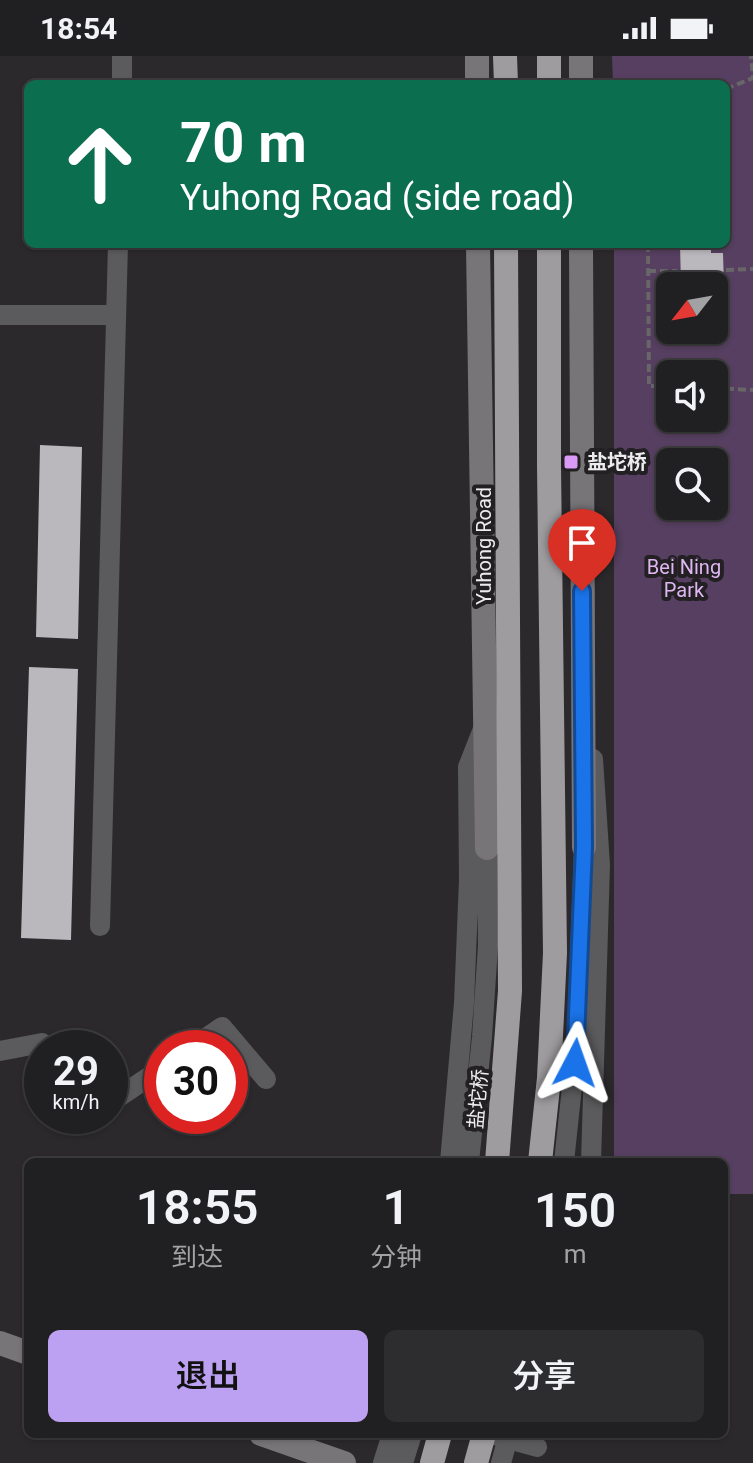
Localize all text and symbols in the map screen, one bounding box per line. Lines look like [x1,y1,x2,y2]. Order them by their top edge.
text: 18:54 [40,11,117,46]
text: 70 m [180,110,307,176]
icon: ahead [48,112,152,216]
text: Yuhong Road (side road) [180,177,574,219]
north arrow [656,272,728,344]
map controls [656,272,728,520]
button: sound [656,360,728,432]
button: search [656,448,728,520]
place label: 盐坨桥 [587,450,647,474]
marker: 盐坨桥 [562,453,580,471]
street label: Yuhong Road [472,487,496,605]
pin [548,509,616,591]
icon: arrive [560,521,604,565]
park label: Bei Ning Park [647,555,721,602]
position arrow [533,1021,617,1105]
speed limit sign: 30 [144,1030,248,1134]
text: 29 [53,1048,99,1095]
street label: 盐坨桥 [463,1068,493,1130]
text: km/h [53,1090,99,1114]
text: 18:55 [136,1179,259,1236]
text: 1 [383,1179,410,1236]
text: 150 [534,1182,616,1239]
text: m [564,1239,587,1269]
text: 到达 [171,1242,223,1272]
text: 分钟 [370,1242,422,1272]
button: 退出 [48,1330,368,1422]
button: 分享 [384,1330,704,1422]

